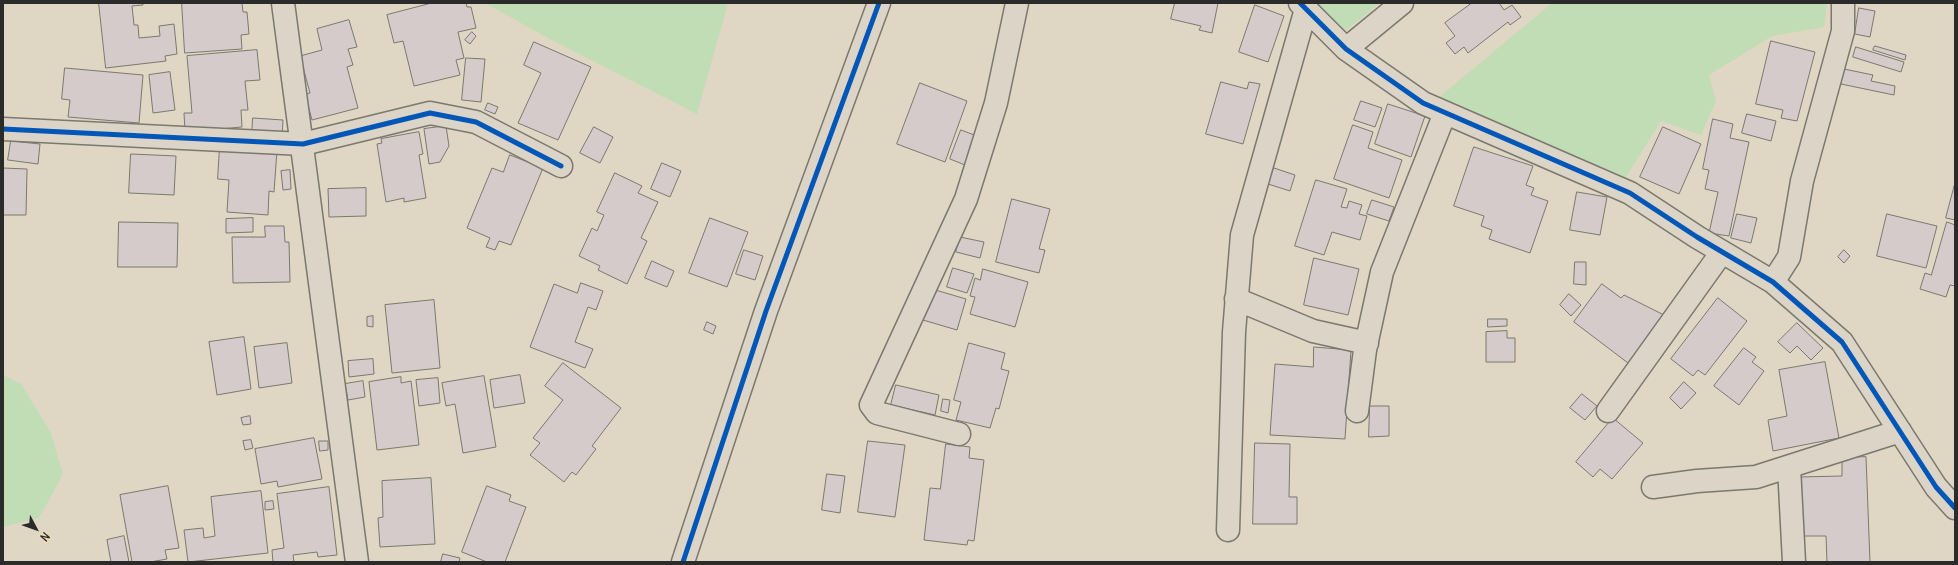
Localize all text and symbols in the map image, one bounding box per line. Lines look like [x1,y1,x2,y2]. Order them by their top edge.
north arrow [16,509,56,549]
text: N [37,529,53,544]

